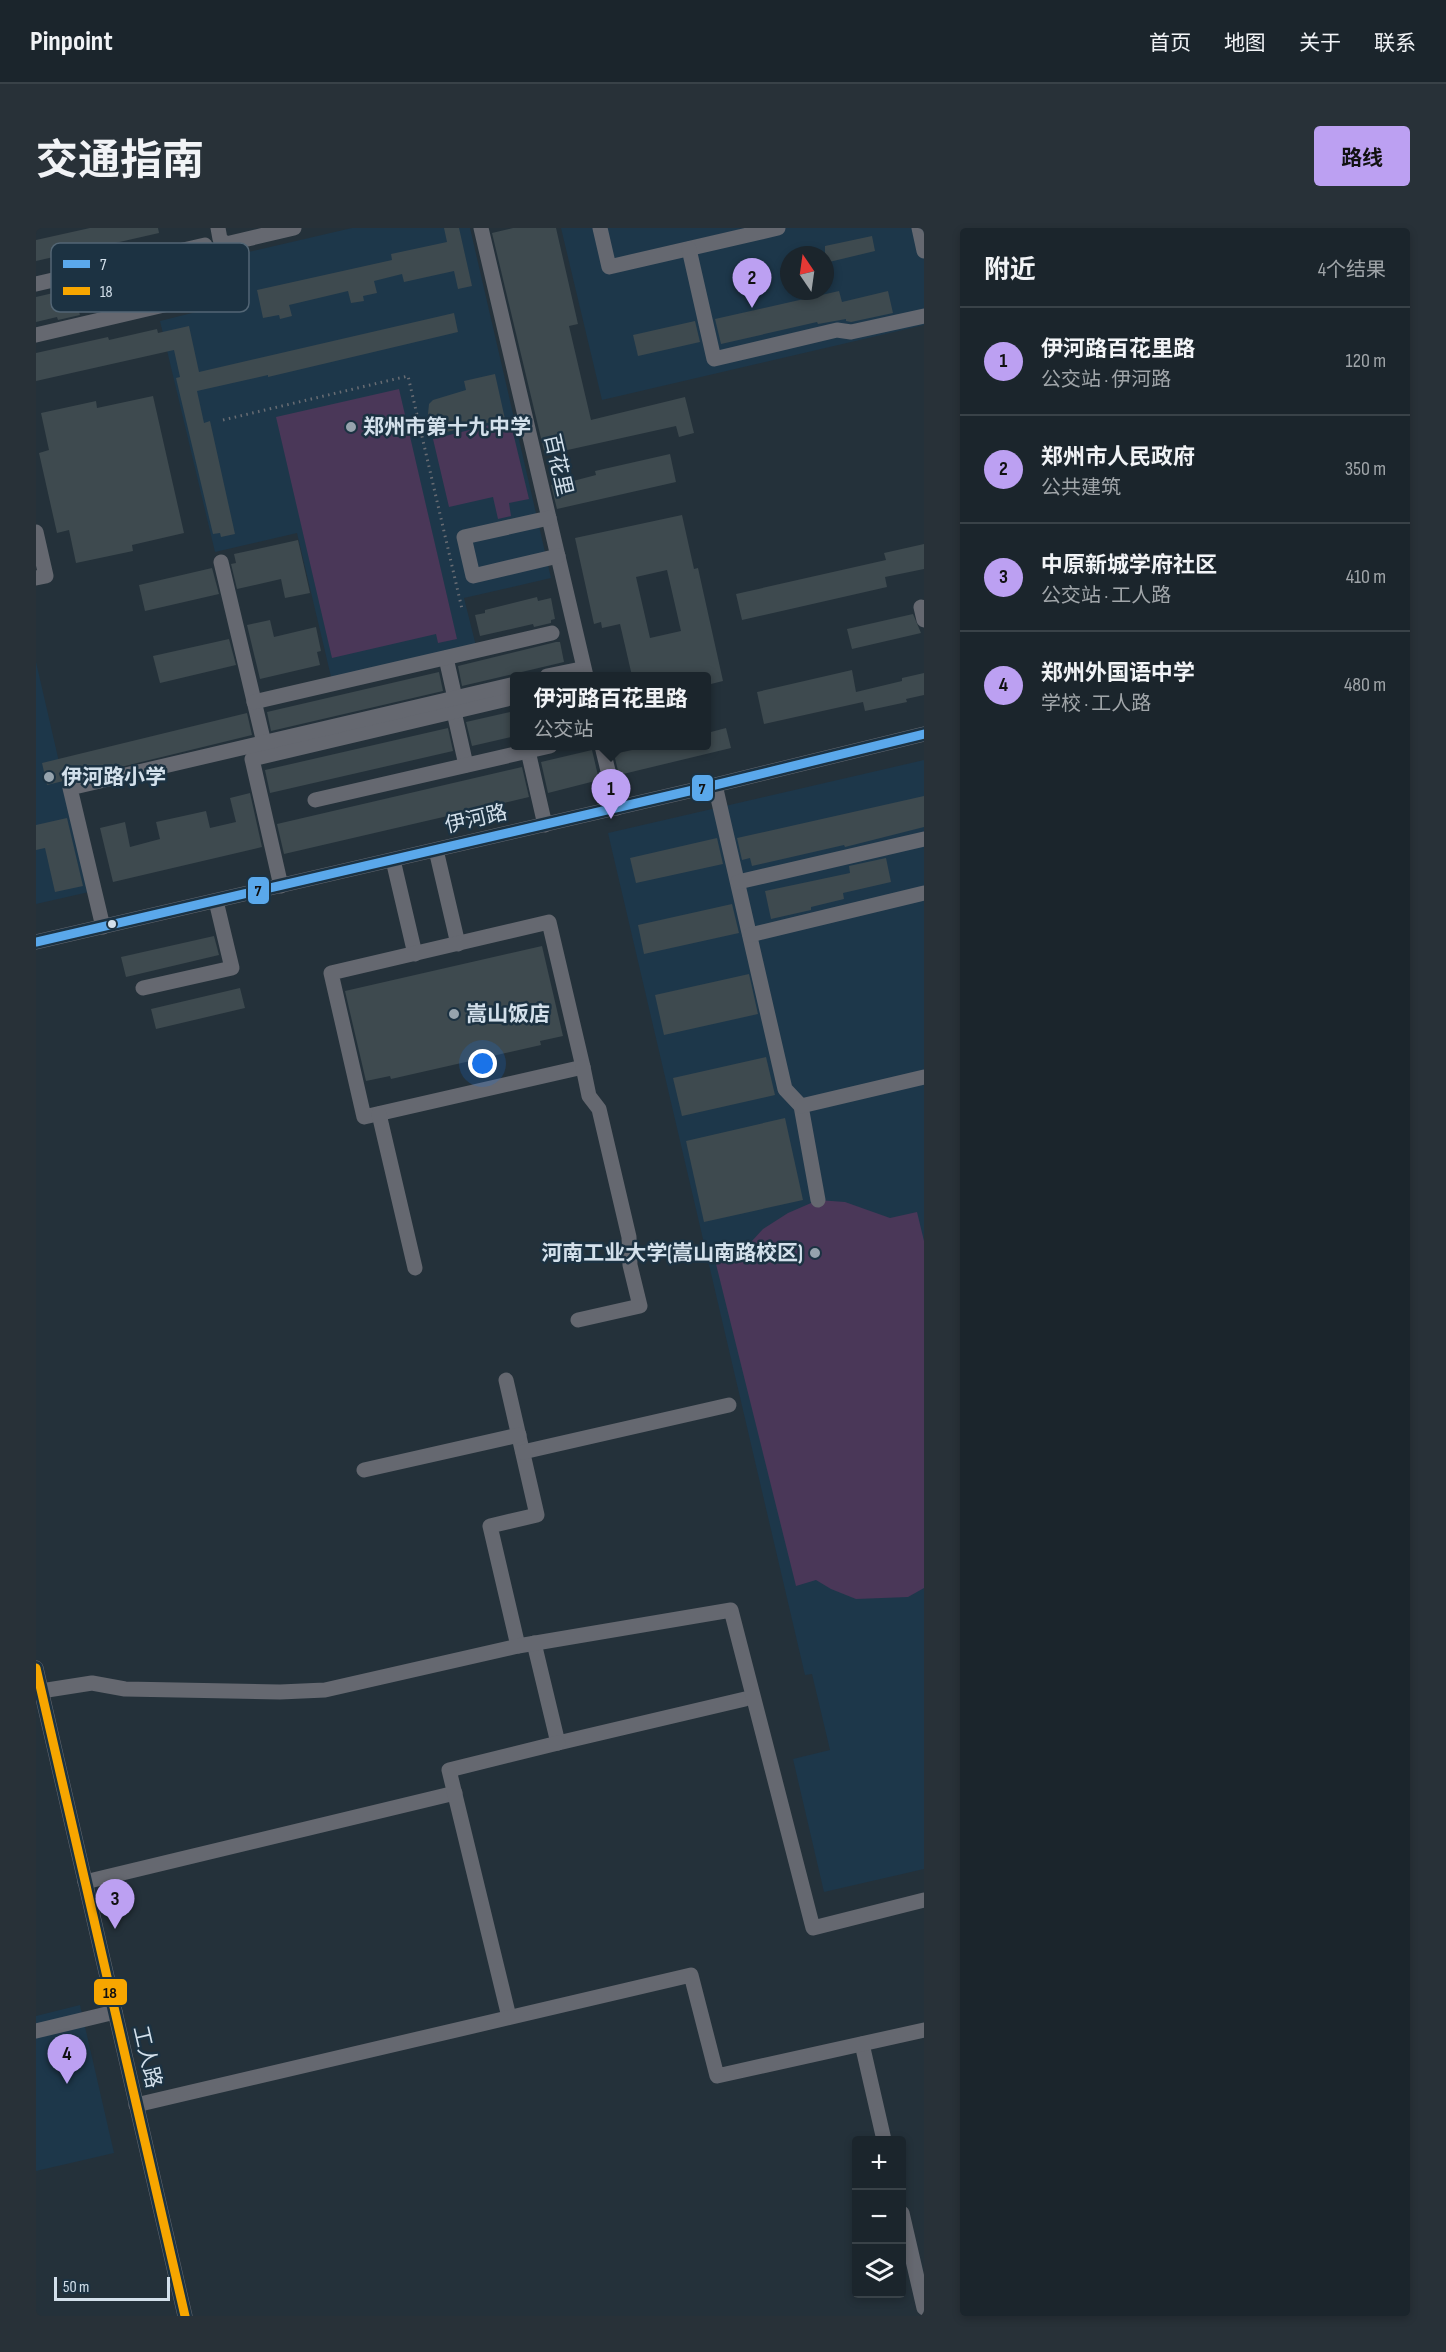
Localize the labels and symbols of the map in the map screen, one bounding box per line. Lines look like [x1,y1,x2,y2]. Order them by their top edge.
legend [51,243,249,312]
north arrow [780,246,834,300]
text: 7 [100,256,107,275]
pin: 2 [732,259,772,308]
text: 18 [100,283,113,302]
place label: 郑州市第十九中学 [363,415,531,440]
marker: 郑州市第十九中学 [344,420,358,434]
street label: 百花里 [539,431,577,499]
place label: 伊河路小学 [61,765,166,790]
marker: 伊河路小学 [42,770,56,784]
pin: 1 [592,770,630,819]
line badge: 7 [691,774,714,802]
text: 7 [699,780,706,799]
street label: 伊河路 [442,800,510,838]
line badge: 7 [247,876,270,905]
text: 7 [255,882,262,901]
unlabelled marker [106,918,118,930]
place label: 嵩山饭店 [466,1002,550,1027]
marker: 嵩山饭店 [447,1007,461,1021]
your location [468,1049,497,1078]
place label: 河南工业大学(嵩山南路校区) [541,1241,803,1266]
marker: 河南工业大学(嵩山南路校区) [808,1246,822,1260]
pin: 3 [96,1880,134,1929]
line badge: 18 [93,1978,128,2006]
text: 18 [103,1984,117,2003]
street label: 工人路 [128,2023,166,2091]
pin: 4 [48,2034,87,2084]
scale bar [54,2274,170,2302]

